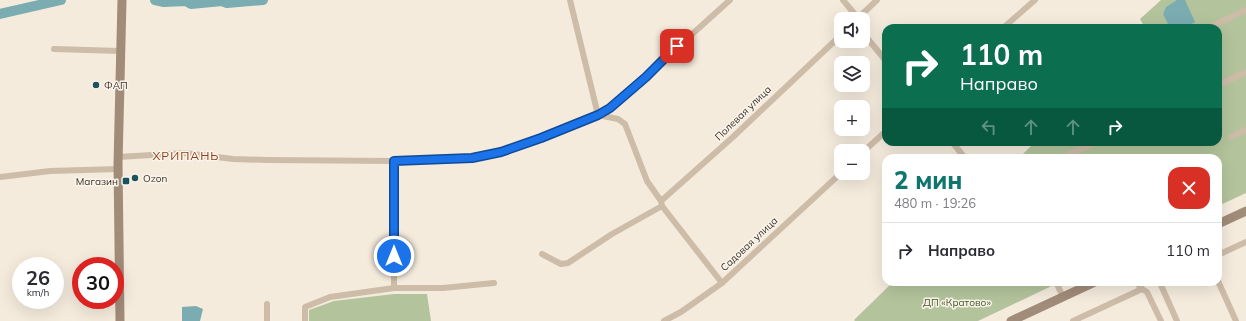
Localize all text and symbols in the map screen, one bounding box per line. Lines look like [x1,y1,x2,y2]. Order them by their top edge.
map controls [834,12,870,180]
button: sound [834,12,870,48]
pin [660,29,694,63]
icon: arrive [666,35,688,57]
text: 110 m [960,37,1043,72]
icon: right [894,40,946,92]
button: layers [834,56,870,92]
text: Направо [960,72,1038,95]
place label: ФАП [104,79,128,92]
marker: ФАП [91,80,101,90]
street label: Полевая улица [712,83,774,143]
button: + [834,100,870,136]
icon: left [978,116,1000,138]
icon: ahead [1020,116,1042,138]
icon: ahead [1062,116,1084,138]
icon: right [1104,116,1126,138]
button: − [834,144,870,180]
district label: ХРИПАНЬ [153,148,219,163]
text: 2 мин [894,165,962,195]
button: close [1168,167,1210,209]
place label: Ozon [143,172,168,185]
marker: Ozon [130,173,140,183]
place label: Магазин [76,175,118,188]
marker: Магазин [121,176,131,186]
text: 480 m · 19:26 [894,195,976,211]
street label: Садовая улица [718,214,780,274]
position arrow [373,235,415,277]
icon: right [894,240,916,262]
text: Направо [928,241,995,260]
text: 110 m [1166,241,1210,260]
speed limit sign: 30 [72,257,124,309]
text: 26 [26,265,50,290]
text: km/h [27,286,49,299]
park label: ДП «Кратово» [923,296,991,309]

